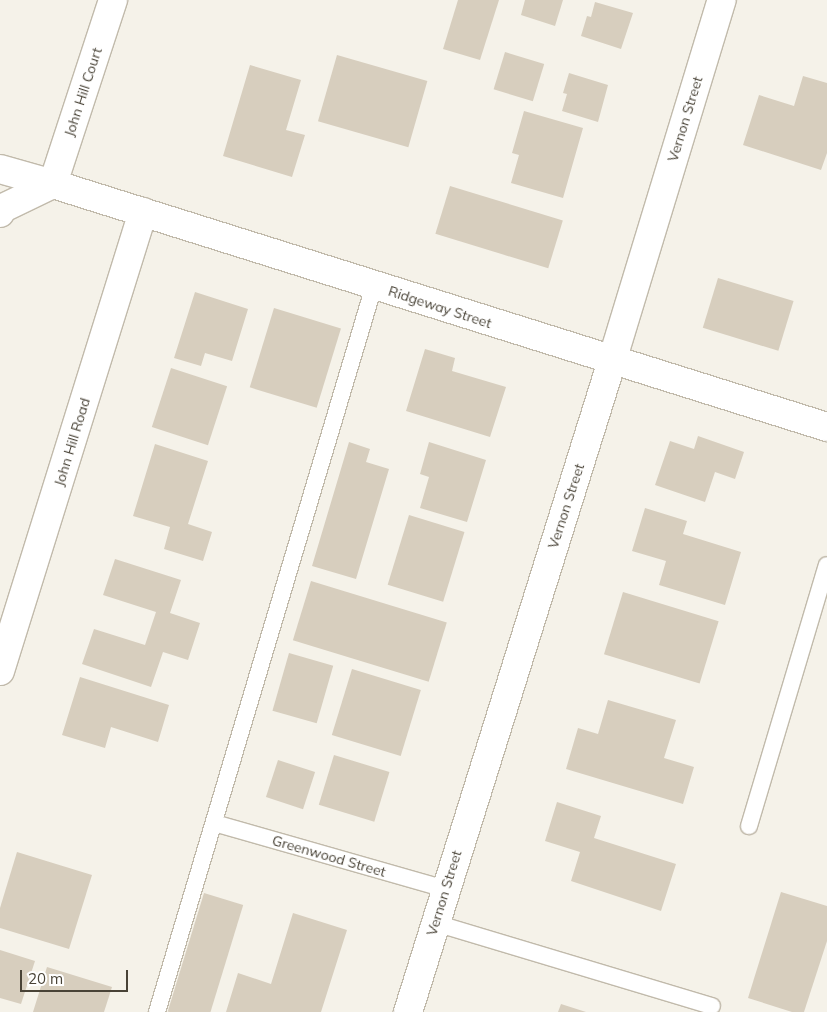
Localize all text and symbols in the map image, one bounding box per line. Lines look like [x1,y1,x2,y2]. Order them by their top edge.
street label: John Hill Court [61,45,105,139]
street label: Vernon Street [664,74,706,164]
street label: Ridgeway Street [386,282,494,332]
street label: John Hill Road [51,396,93,488]
street label: Vernon Street [544,461,588,551]
street label: Greenwood Street [270,832,388,880]
street label: Vernon Street [423,848,465,938]
scale bar [22,960,130,992]
text: 20 m [28,969,63,988]

